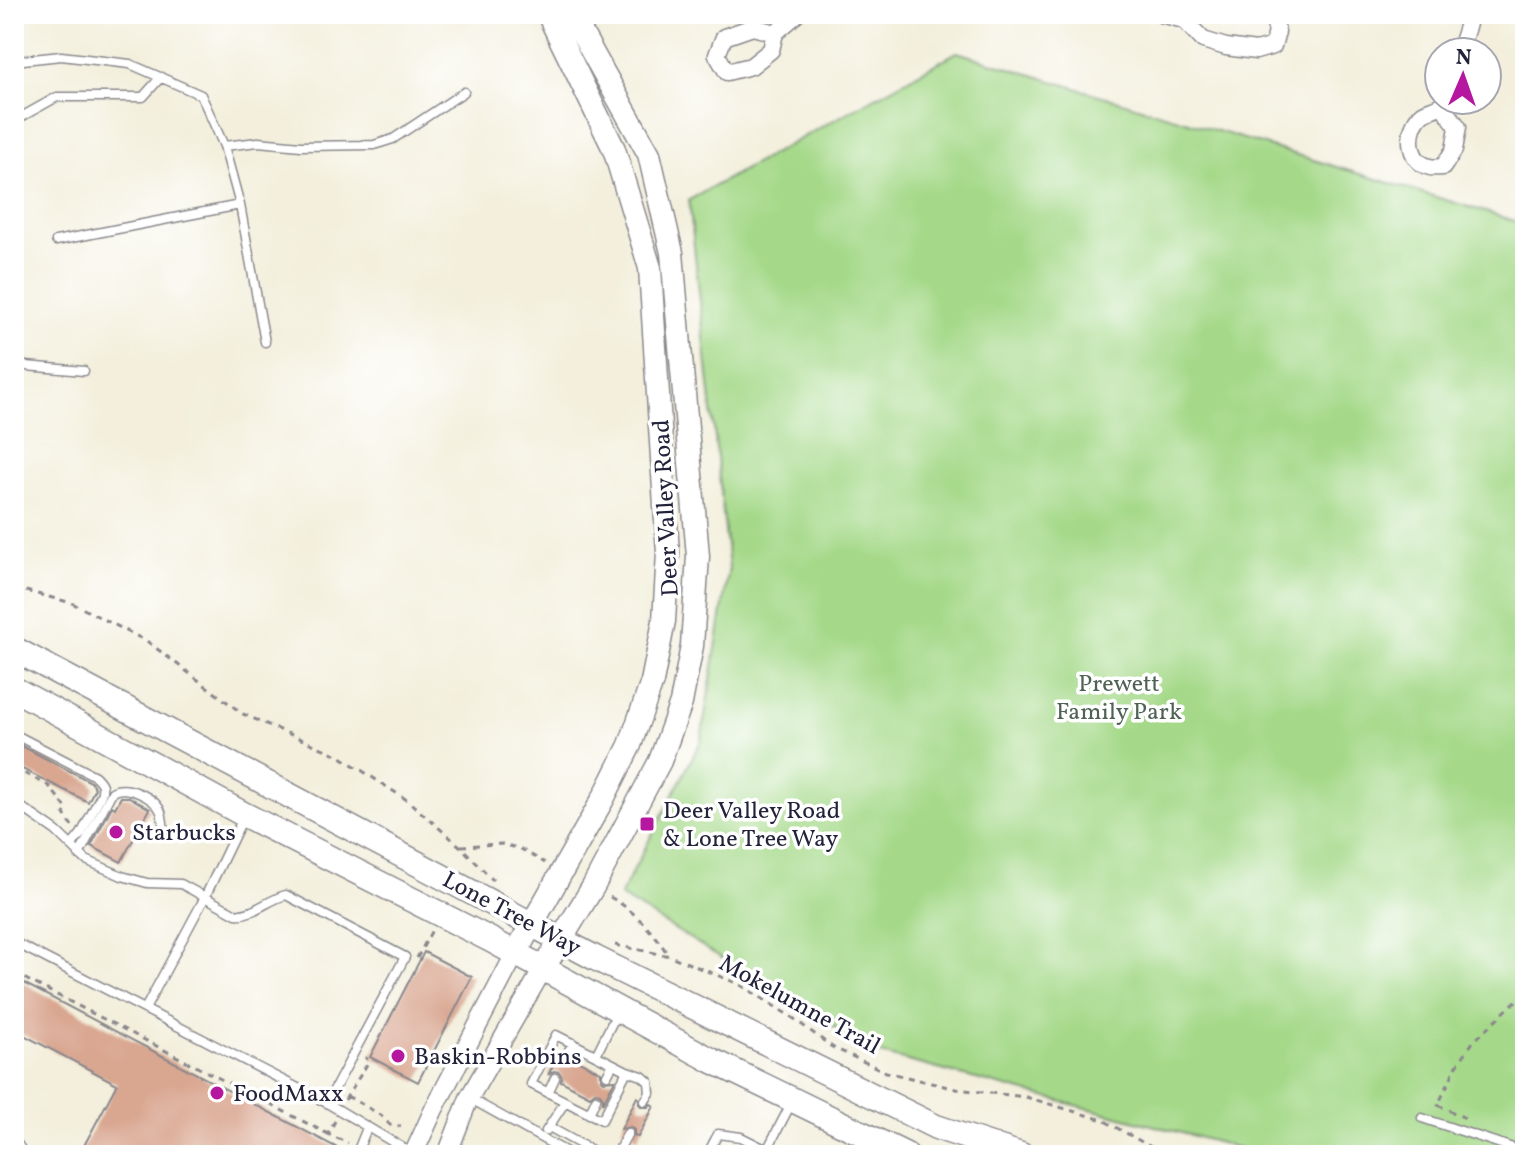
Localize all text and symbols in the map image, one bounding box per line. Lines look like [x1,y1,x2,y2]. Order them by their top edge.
north arrow [1423,36,1503,116]
text: N [1455,43,1472,74]
street label: Deer Valley Road [645,418,689,597]
park label: Prewett Family Park [1056,668,1182,730]
place label: Deer Valley Road & Lone Tree Way [663,795,840,857]
marker: Deer Valley Road & Lone Tree Way [638,815,656,833]
place label: Starbucks [132,817,236,851]
marker: Starbucks [107,823,125,841]
street label: Lone Tree Way [436,864,586,966]
street label: Mokelumne Trail [712,947,886,1064]
place label: Baskin-Robbins [414,1041,581,1075]
marker: Baskin-Robbins [389,1047,407,1065]
place label: FoodMaxx [233,1078,343,1112]
marker: FoodMaxx [208,1084,226,1102]

